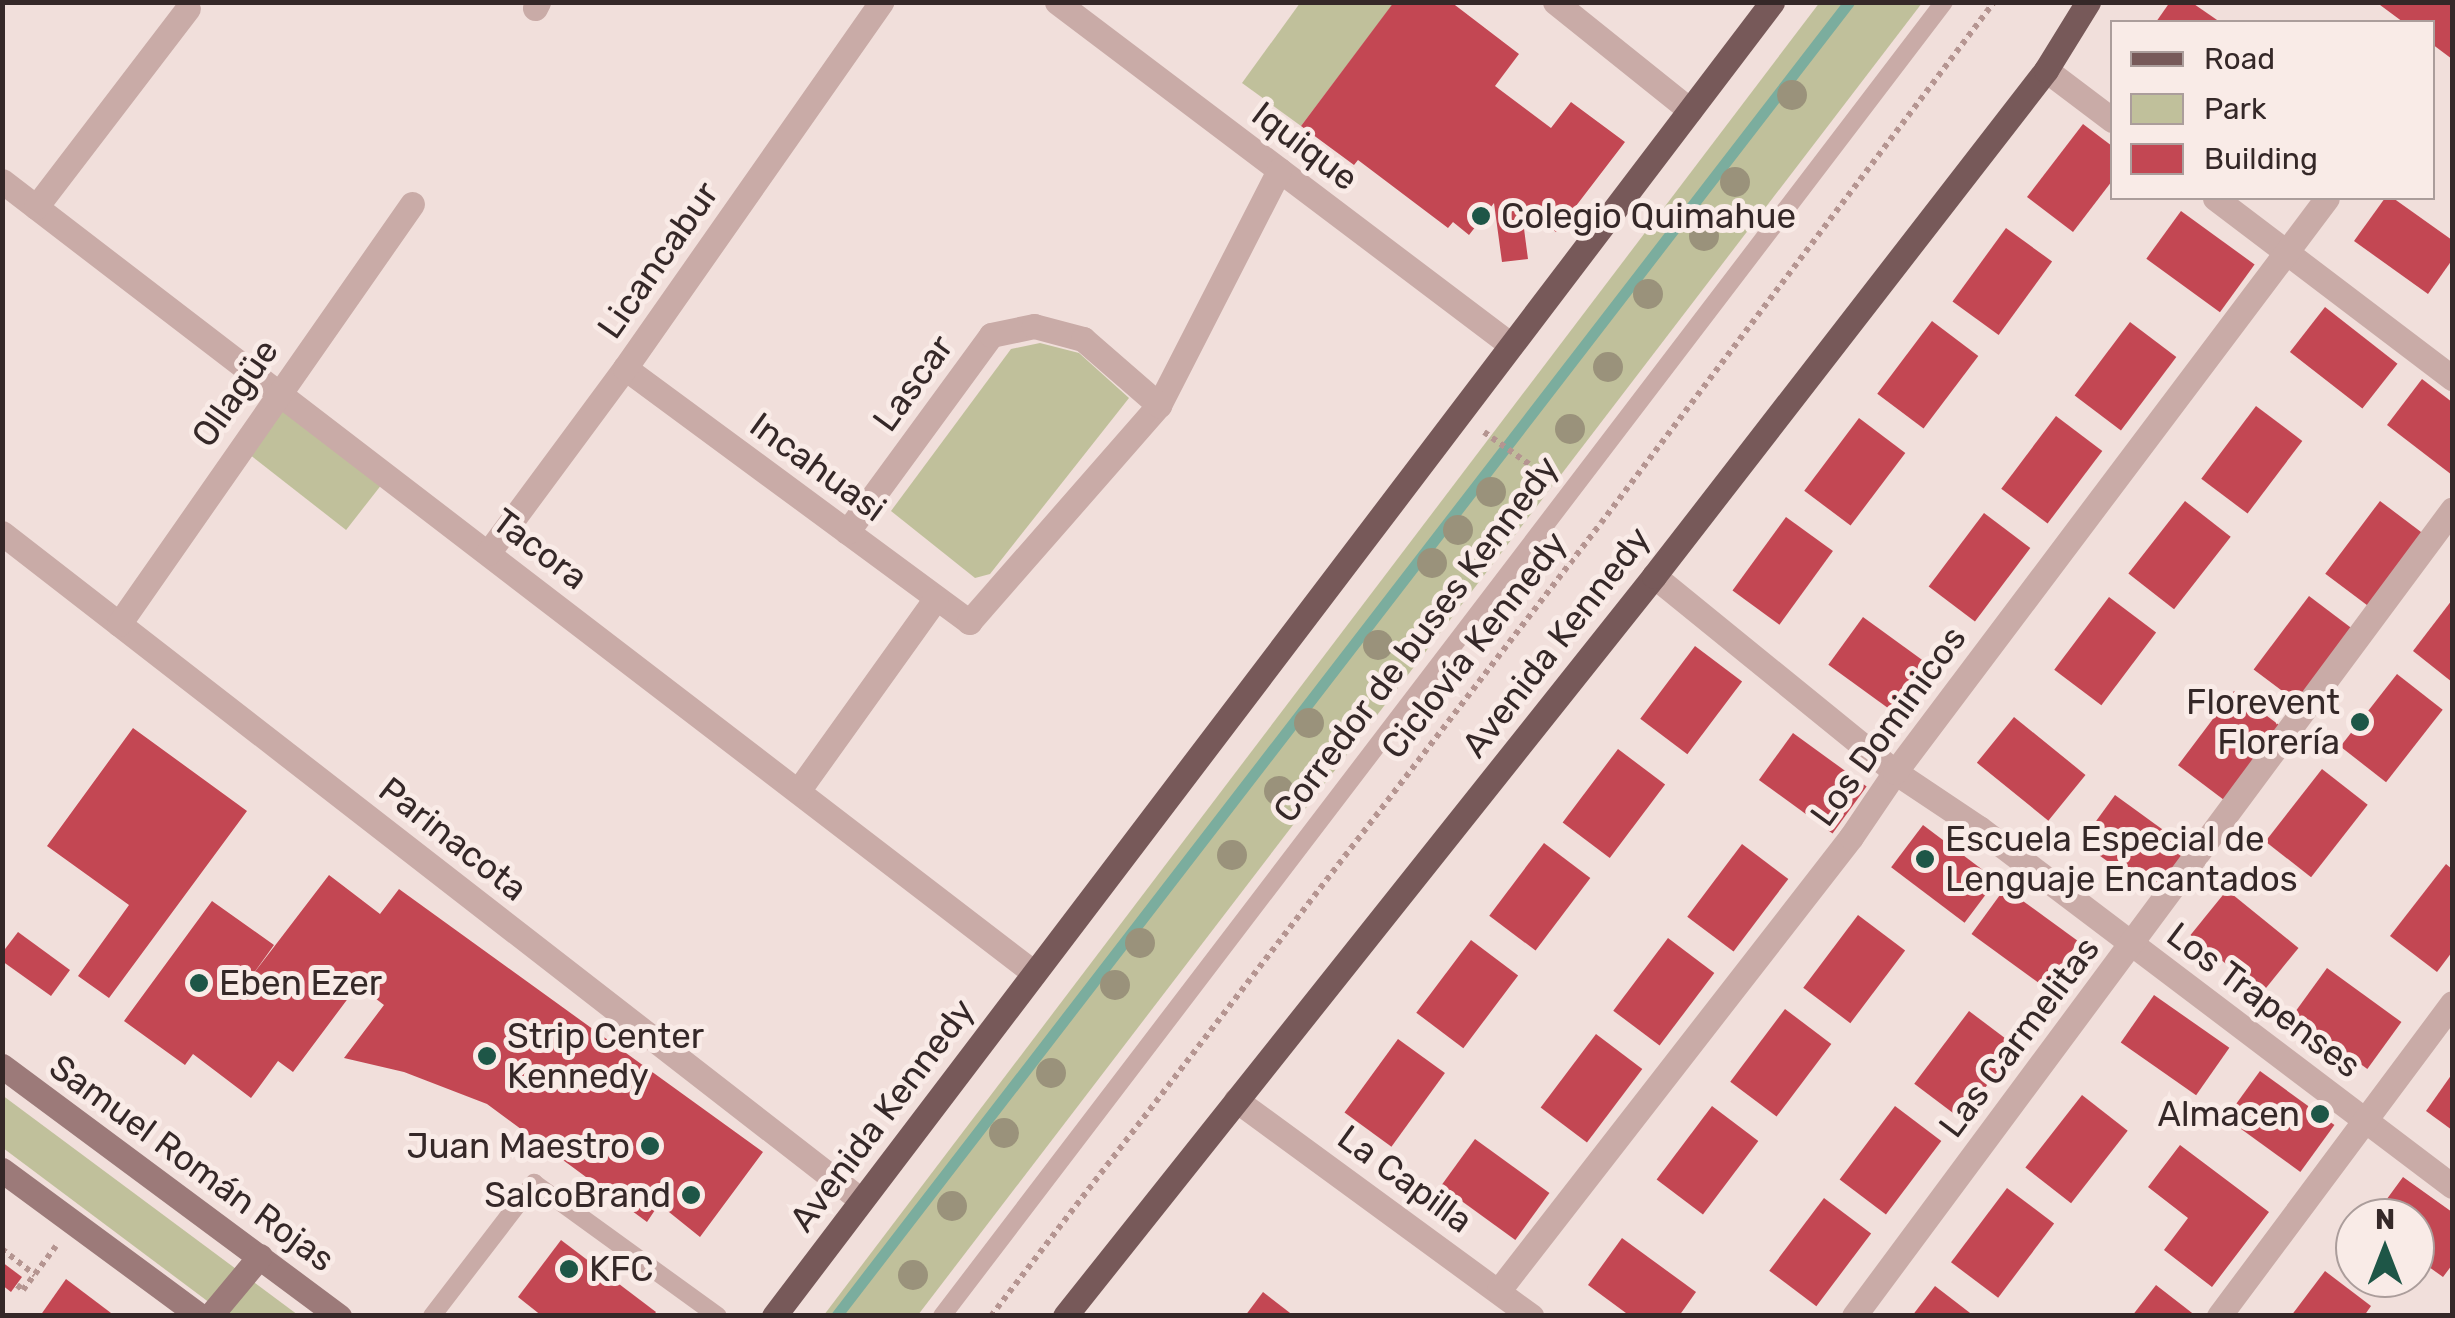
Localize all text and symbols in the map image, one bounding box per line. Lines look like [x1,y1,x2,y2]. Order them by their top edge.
legend [2110,20,2435,200]
text: Road [2204,41,2275,77]
text: Park [2204,91,2266,127]
street label: Iquique [1244,93,1366,199]
text: Building [2204,141,2318,177]
street label: Licancabur [589,173,727,347]
place label: Colegio Quimahue [1501,195,1796,237]
marker: Colegio Quimahue [1470,205,1492,227]
street label: Lascar [864,327,962,439]
street label: Ollagüe [183,331,287,455]
street label: Incahuasi [742,404,894,530]
street label: Corredor de buses Kennedy [1264,447,1568,831]
street label: Tacora [484,500,596,598]
street label: Avenida Kennedy [1453,518,1659,766]
street label: Ciclovía Kennedy [1372,523,1576,767]
street label: Los Dominicos [1801,618,1975,834]
place label: Florevent Florería [2186,681,2340,763]
marker: Florevent Florería [2349,711,2371,733]
street label: Parinacota [371,768,535,910]
place label: Escuela Especial de Lenguaje Encantados [1945,818,2298,900]
marker: Escuela Especial de Lenguaje Encantados [1914,848,1936,870]
street label: Los Trapenses [2158,913,2370,1087]
street label: Las Carmelitas [1930,929,2108,1145]
place label: Eben Ezer [219,962,382,1004]
marker: Eben Ezer [188,972,210,994]
street label: Avenida Kennedy [781,990,983,1240]
place label: Strip Center Kennedy [507,1015,704,1097]
marker: Strip Center Kennedy [476,1045,498,1067]
street label: Samuel Román Rojas [41,1046,343,1280]
place label: Almacen [2157,1093,2300,1135]
marker: Almacen [2309,1103,2331,1125]
street label: La Capilla [1330,1116,1480,1242]
place label: Juan Maestro [407,1125,630,1167]
marker: Juan Maestro [639,1135,661,1157]
place label: SalcoBrand [484,1174,671,1216]
marker: SalcoBrand [680,1184,702,1206]
north arrow [2335,1198,2435,1298]
text: N [2375,1203,2395,1236]
place label: KFC [589,1248,654,1290]
marker: KFC [558,1258,580,1280]

